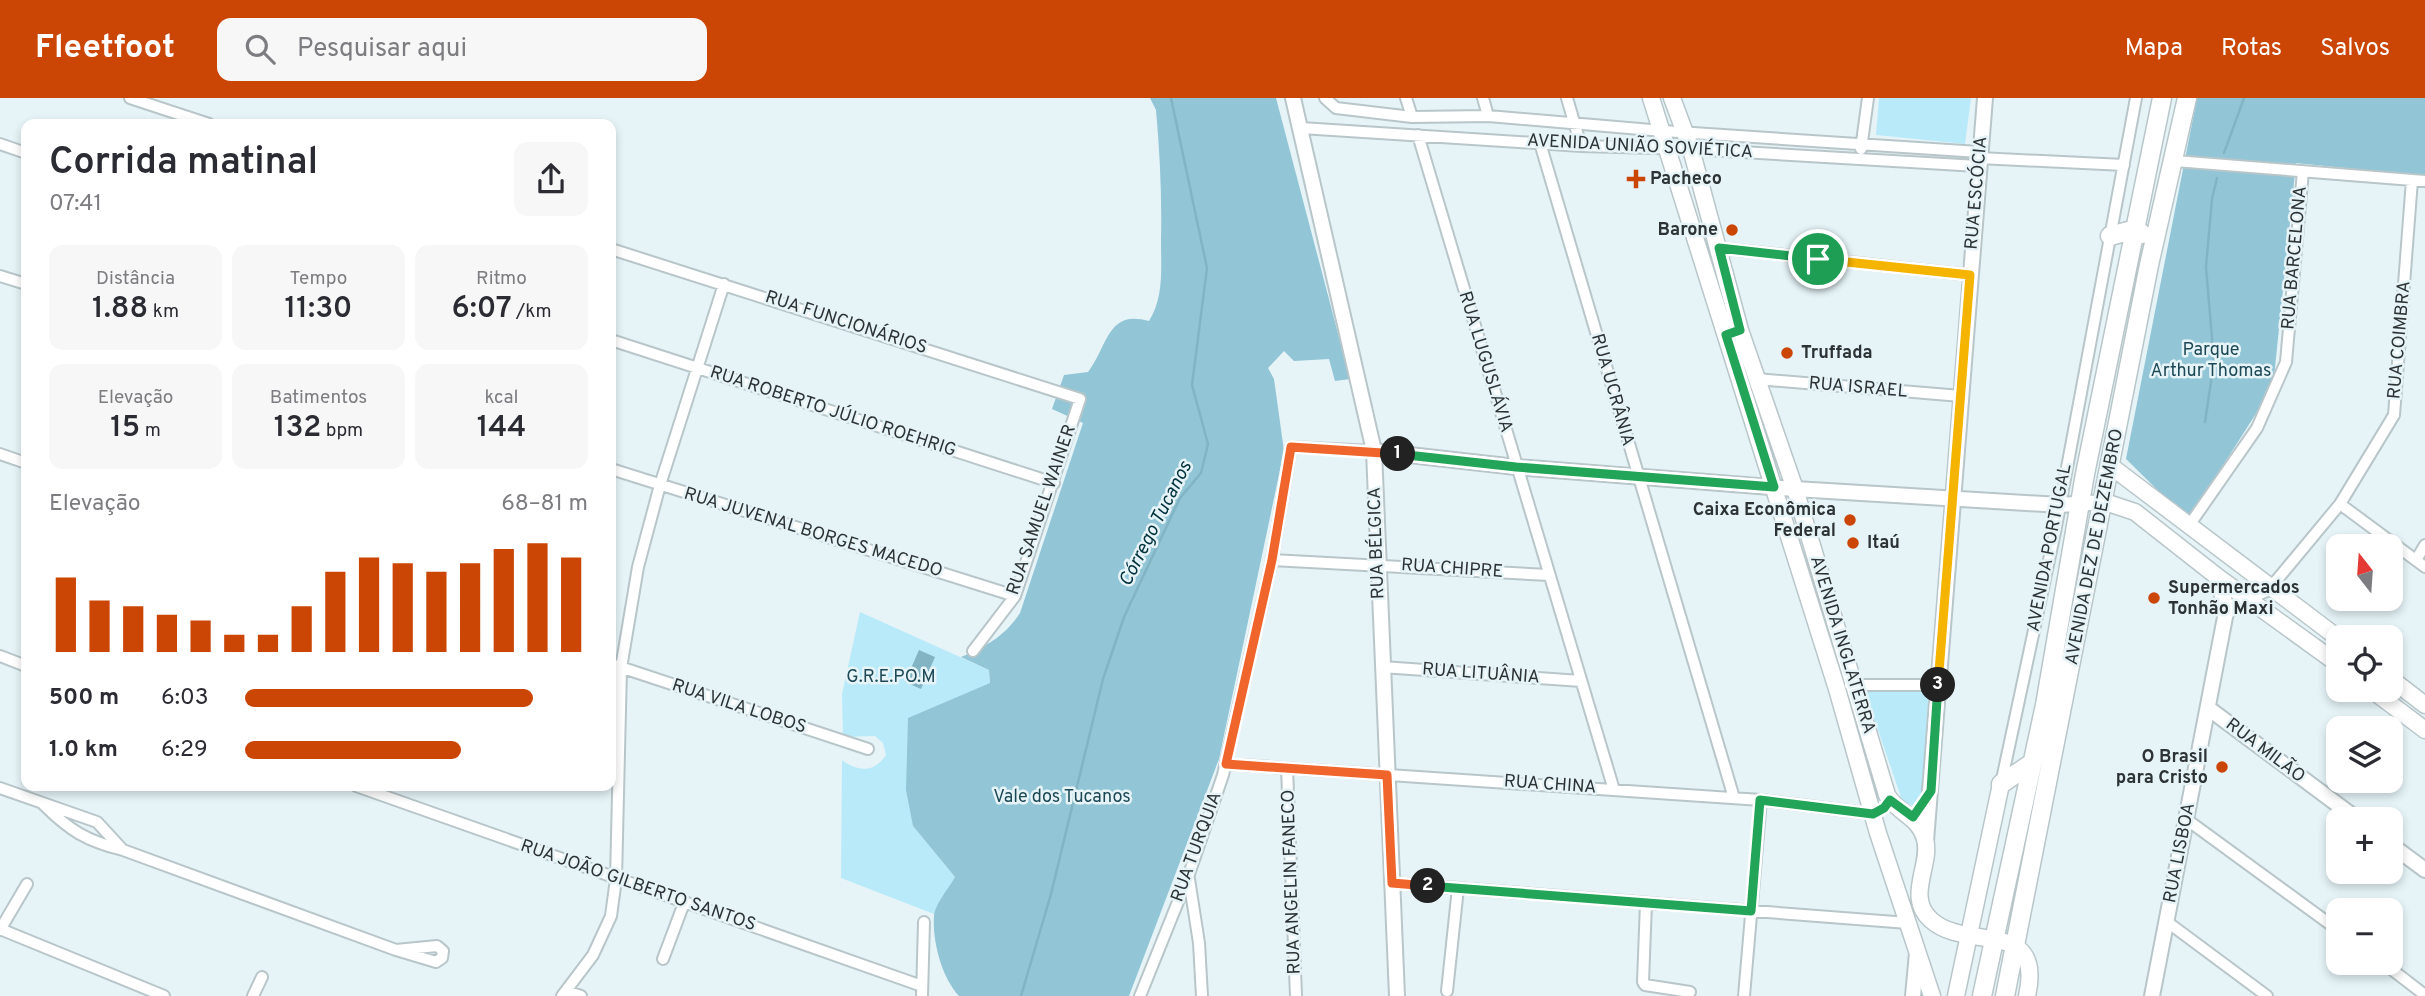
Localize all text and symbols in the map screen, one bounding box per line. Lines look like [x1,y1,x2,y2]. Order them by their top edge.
search box [217,18,707,81]
text: Fleetfoot [35,28,175,70]
icon: search [241,30,279,68]
text: Pesquisar aqui [297,33,467,66]
text: Mapa [2125,34,2183,64]
text: Rotas [2221,34,2282,64]
text: Salvos [2320,34,2390,64]
street label: AVENIDA UNIÃO SOVIÉTICA [1526,128,1754,164]
street label: RUA ESCÓCIA [1959,135,1993,251]
text: Corrida matinal [49,139,318,188]
button: share [514,142,588,216]
place label: Pacheco [1650,168,1722,191]
marker: Pacheco [1628,171,1644,187]
street label: RUA BARCELONA [2277,185,2313,331]
text: 07:41 [49,190,102,219]
place label: Barone [1657,219,1718,242]
marker: Barone [1724,222,1740,238]
pin [1788,229,1848,289]
icon: arrive [1799,240,1837,278]
text: Distância [96,267,175,291]
text: Tempo [290,267,347,291]
text: Ritmo [476,267,527,291]
street label: RUA COIMBRA [2383,280,2417,400]
street label: RUA FUNCIONÁRIOS [762,284,931,360]
street label: RUA LUGUSLÁVIA [1453,288,1519,436]
text: 1.88 [92,291,148,328]
text: 11:30 [285,291,352,328]
text: 6:07 [451,291,512,328]
text: km [148,300,179,324]
text: /km [512,300,552,324]
street label: RUA UCRÂNIA [1585,330,1641,449]
park label: Parque Arthur Thomas [2151,339,2271,383]
place label: Truffada [1801,342,1873,365]
marker: Truffada [1779,345,1795,361]
street label: RUA ROBERTO JÚLIO ROEHRIG [707,359,960,463]
street label: RUA ISRAEL [1808,372,1908,404]
text: Elevação [98,386,173,410]
text: Batimentos [270,386,367,410]
text: kcal [485,386,518,410]
text: 15 [110,410,140,447]
text: 132 [274,410,321,447]
text: 144 [477,410,526,447]
text: m [140,419,161,443]
text: bpm [321,419,363,443]
street label: RUA SAMUEL WAINER [1002,422,1082,598]
street label: AVENIDA DEZ DE DEZEMBRO [2061,427,2129,667]
pin: 1 [1380,436,1416,472]
text: 1 [1394,441,1401,465]
water label: Córrego Tucanos [1114,457,1198,591]
street label: AVENIDA PORTUGAL [2022,462,2078,634]
street label: RUA JUVENAL BORGES MACEDO [681,483,945,583]
street label: RUA BÉLGICA [1362,486,1390,600]
text: Elevação [49,490,141,519]
text: 68–81 m [501,490,588,519]
place label: Caixa Econômica Federal [1693,499,1836,543]
marker: Caixa Econômica Federal [1842,512,1858,528]
place label: Itaú [1867,532,1900,555]
north arrow [2326,534,2403,611]
map controls [2326,534,2403,975]
marker: Itaú [1845,535,1861,551]
street label: AVENIDA INGLATERRA [1804,553,1880,737]
street label: RUA CHIPRE [1400,554,1504,584]
place label: Supermercados Tonhão Maxi [2168,577,2300,621]
marker: Supermercados Tonhão Maxi [2146,590,2162,606]
button: locate [2326,625,2403,702]
street label: RUA LITUÂNIA [1421,656,1541,690]
park label: G.R.E.PO.M [846,666,936,689]
pin: 3 [1920,668,1955,702]
text: 3 [1932,672,1943,696]
street label: RUA VILA LOBOS [669,674,809,740]
text: 500 m [49,684,119,713]
text: 6:03 [161,684,209,713]
street label: RUA MILÃO [2221,712,2311,788]
button: layers [2326,716,2403,793]
text: 1.0 km [49,736,118,765]
text: 6:29 [161,736,208,765]
place label: O Brasil para Cristo [2116,746,2208,790]
marker: O Brasil para Cristo [2214,759,2230,775]
street label: RUA CHINA [1503,770,1597,800]
park label: Vale dos Tucanos [993,786,1131,809]
street label: RUA TURQUIA [1166,789,1228,905]
street label: RUA ANGELIN FANECO [1277,789,1307,975]
street label: RUA LISBOA [2159,801,2201,905]
button: + [2326,807,2403,884]
street label: RUA JOÃO GILBERTO SANTOS [517,833,759,937]
pin: 2 [1410,868,1446,904]
text: 2 [1422,873,1433,897]
button: − [2326,898,2403,975]

